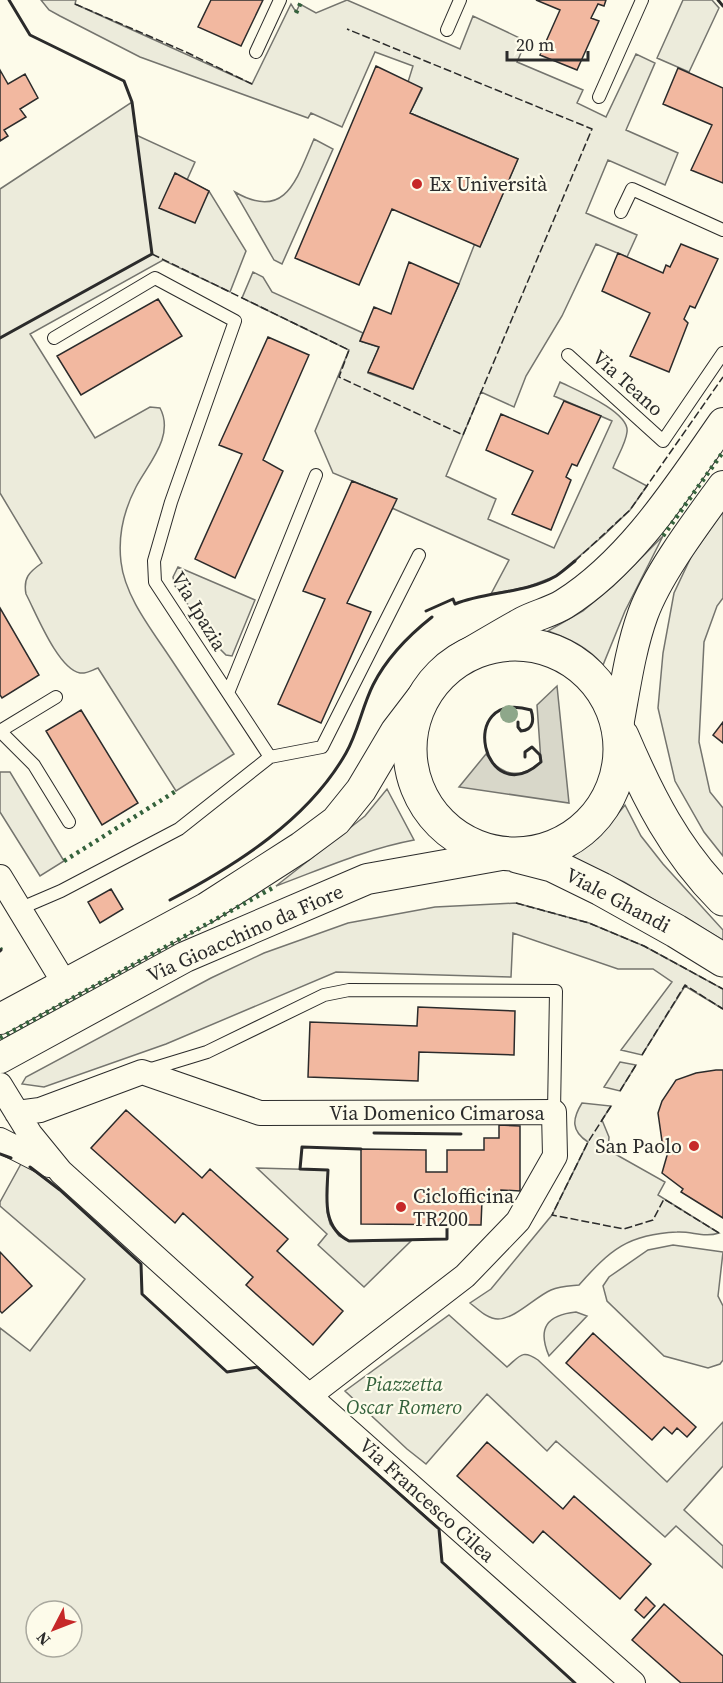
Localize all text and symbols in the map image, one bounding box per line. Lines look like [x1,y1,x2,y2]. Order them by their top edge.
scale bar [507,24,588,62]
text: 20 m [516,32,554,57]
place label: Ex Università [429,170,548,198]
marker: Ex Università [410,177,424,191]
street label: Via Teano [586,343,670,423]
street label: Via Ipazia [164,566,234,656]
street label: Viale Ghandi [561,861,675,939]
street label: Via Gioacchino da Fiore [142,877,348,989]
street label: Via Domenico Cimarosa [329,1099,545,1127]
place label: San Paolo [595,1132,682,1160]
marker: San Paolo [687,1139,701,1153]
place label: Ciclofficina TR200 [413,1182,515,1233]
marker: Ciclofficina TR200 [394,1200,408,1214]
park label: Piazzetta Oscar Romero [346,1370,462,1421]
street label: Via Francesco Cilea [353,1431,502,1569]
north arrow [24,1599,84,1659]
text: N [31,1627,55,1651]

